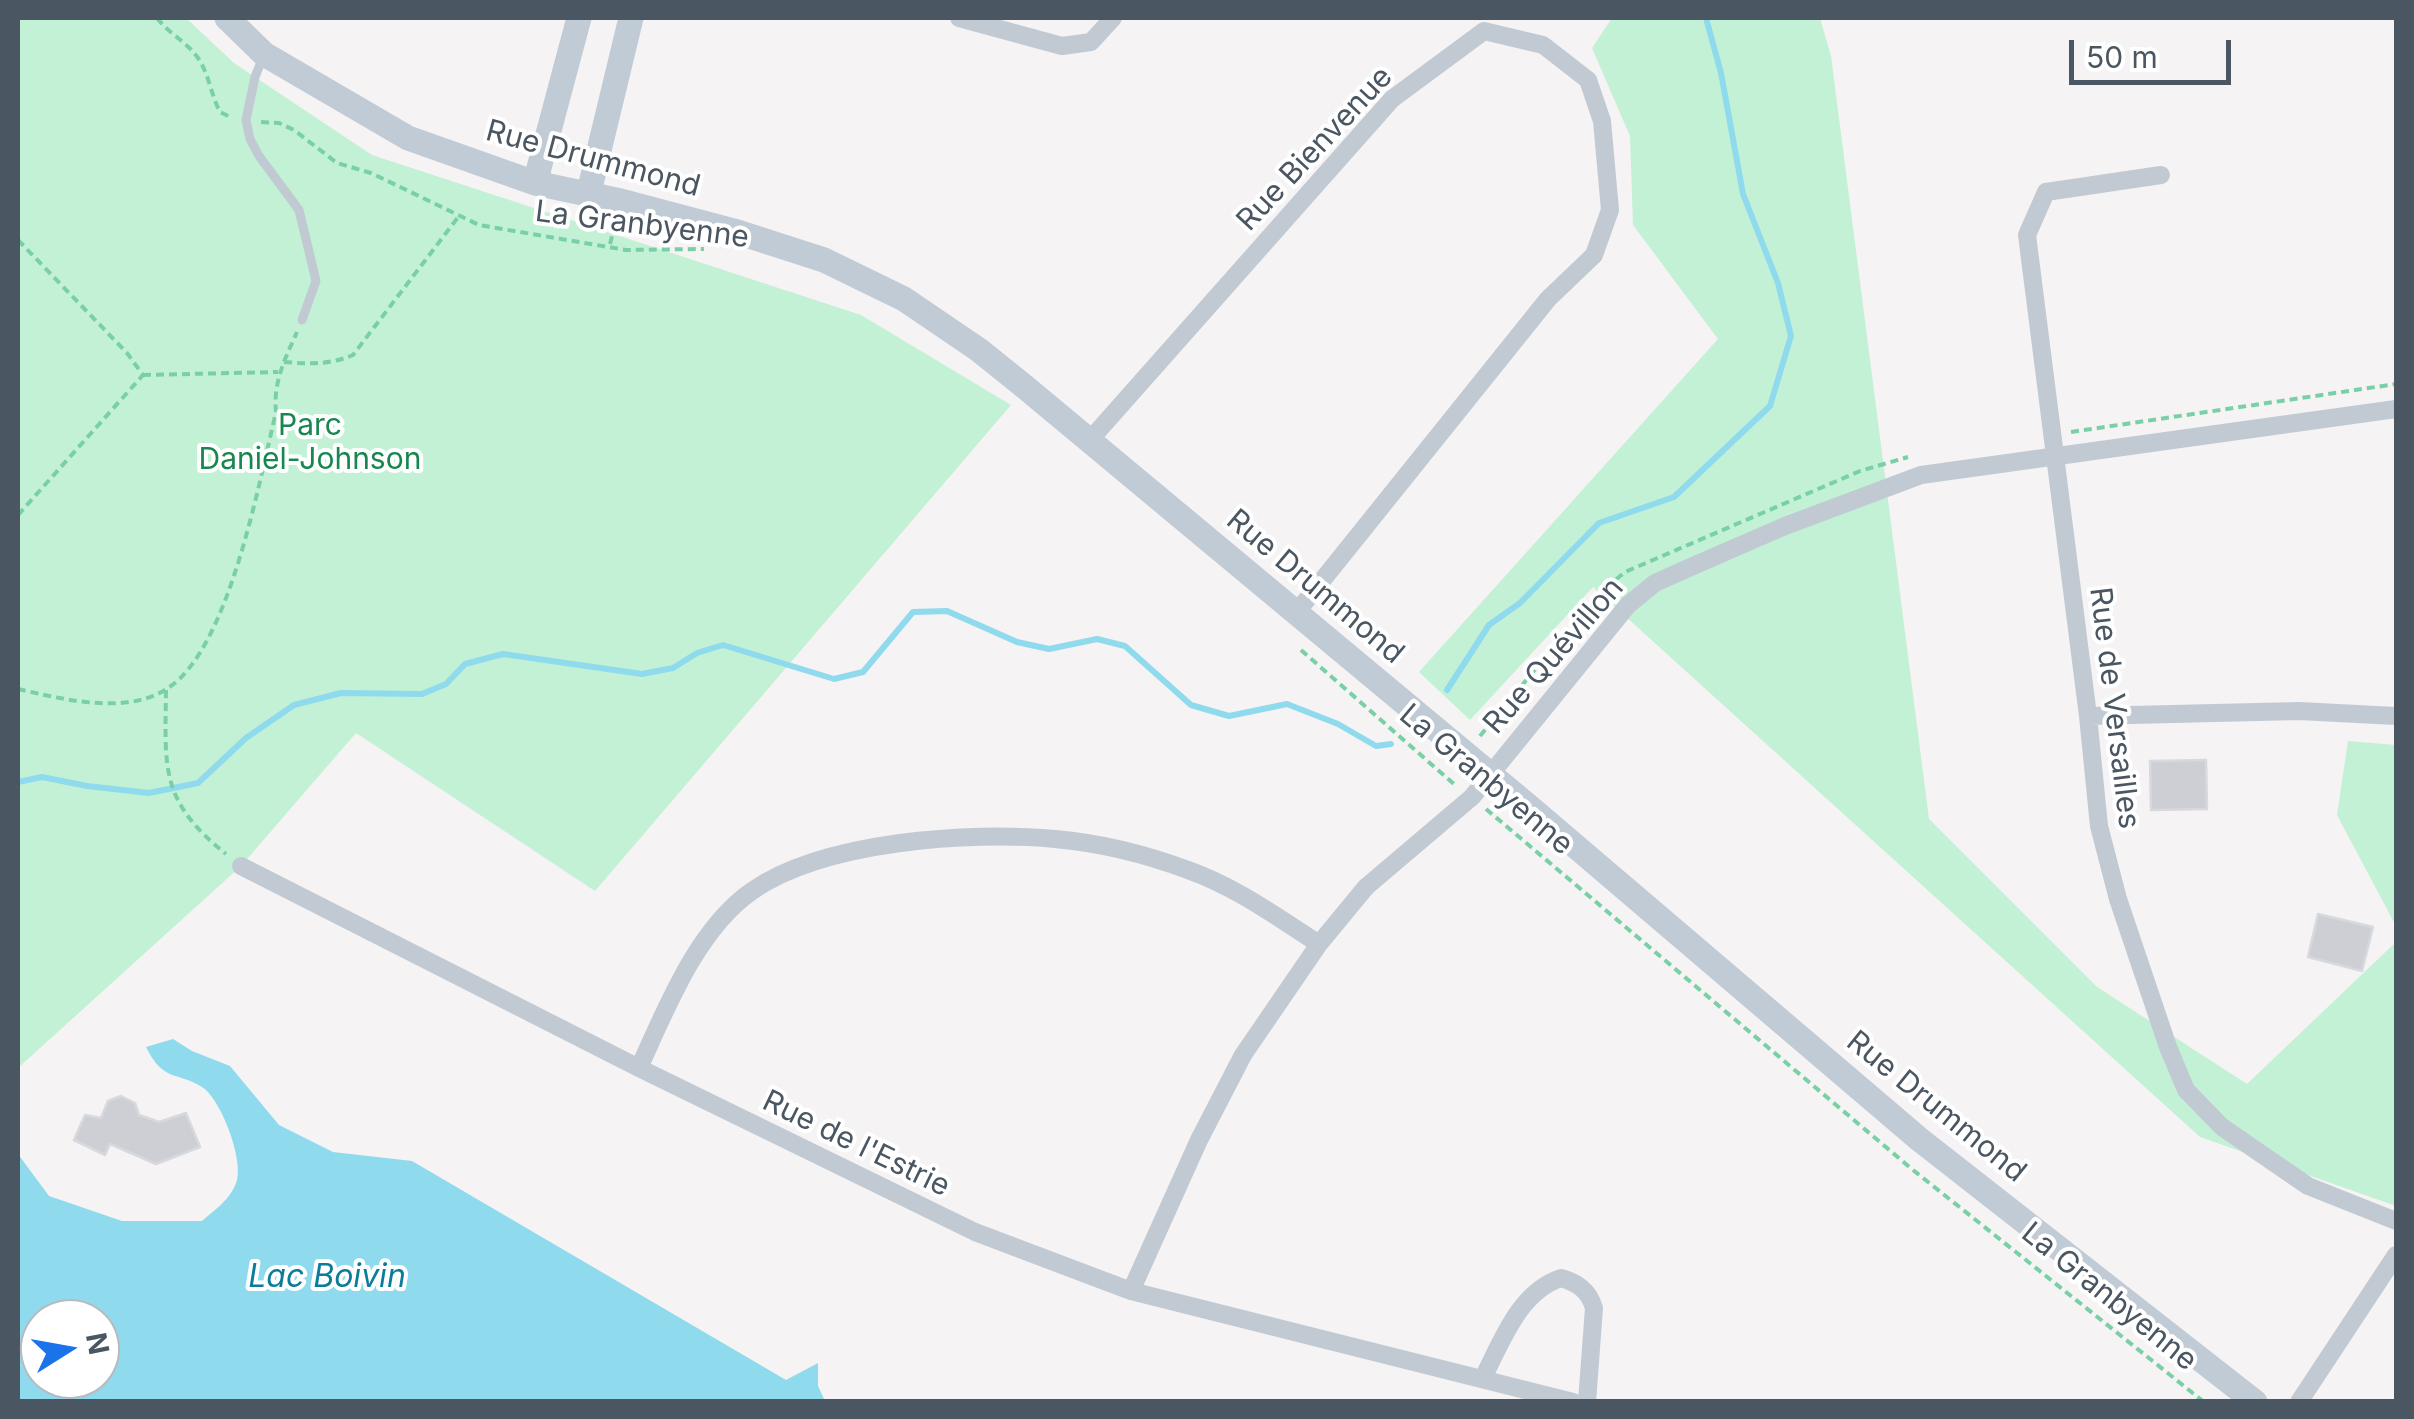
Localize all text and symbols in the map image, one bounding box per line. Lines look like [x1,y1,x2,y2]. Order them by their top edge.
scale bar [2074,20,2236,82]
text: 50 m [2086,39,2158,75]
street label: Rue Bienvenue [1230,59,1400,239]
street label: Rue Drummond [482,113,704,205]
street label: La Granbyenne [533,194,751,256]
park label: Parc Daniel-Johnson [199,408,421,478]
street label: Rue Drummond [1219,502,1411,672]
street label: Rue Quévillon [1476,571,1632,741]
street label: Rue de Versailles [2081,585,2147,831]
street label: La Granbyenne [1392,697,1580,863]
street label: Rue Drummond [1839,1024,2033,1190]
street label: Rue de l'Estrie [757,1083,955,1205]
street label: La Granbyenne [2014,1215,2204,1379]
water label: Lac Boivin [248,1258,406,1296]
north arrow [20,1299,120,1399]
text: N [79,1330,116,1357]

